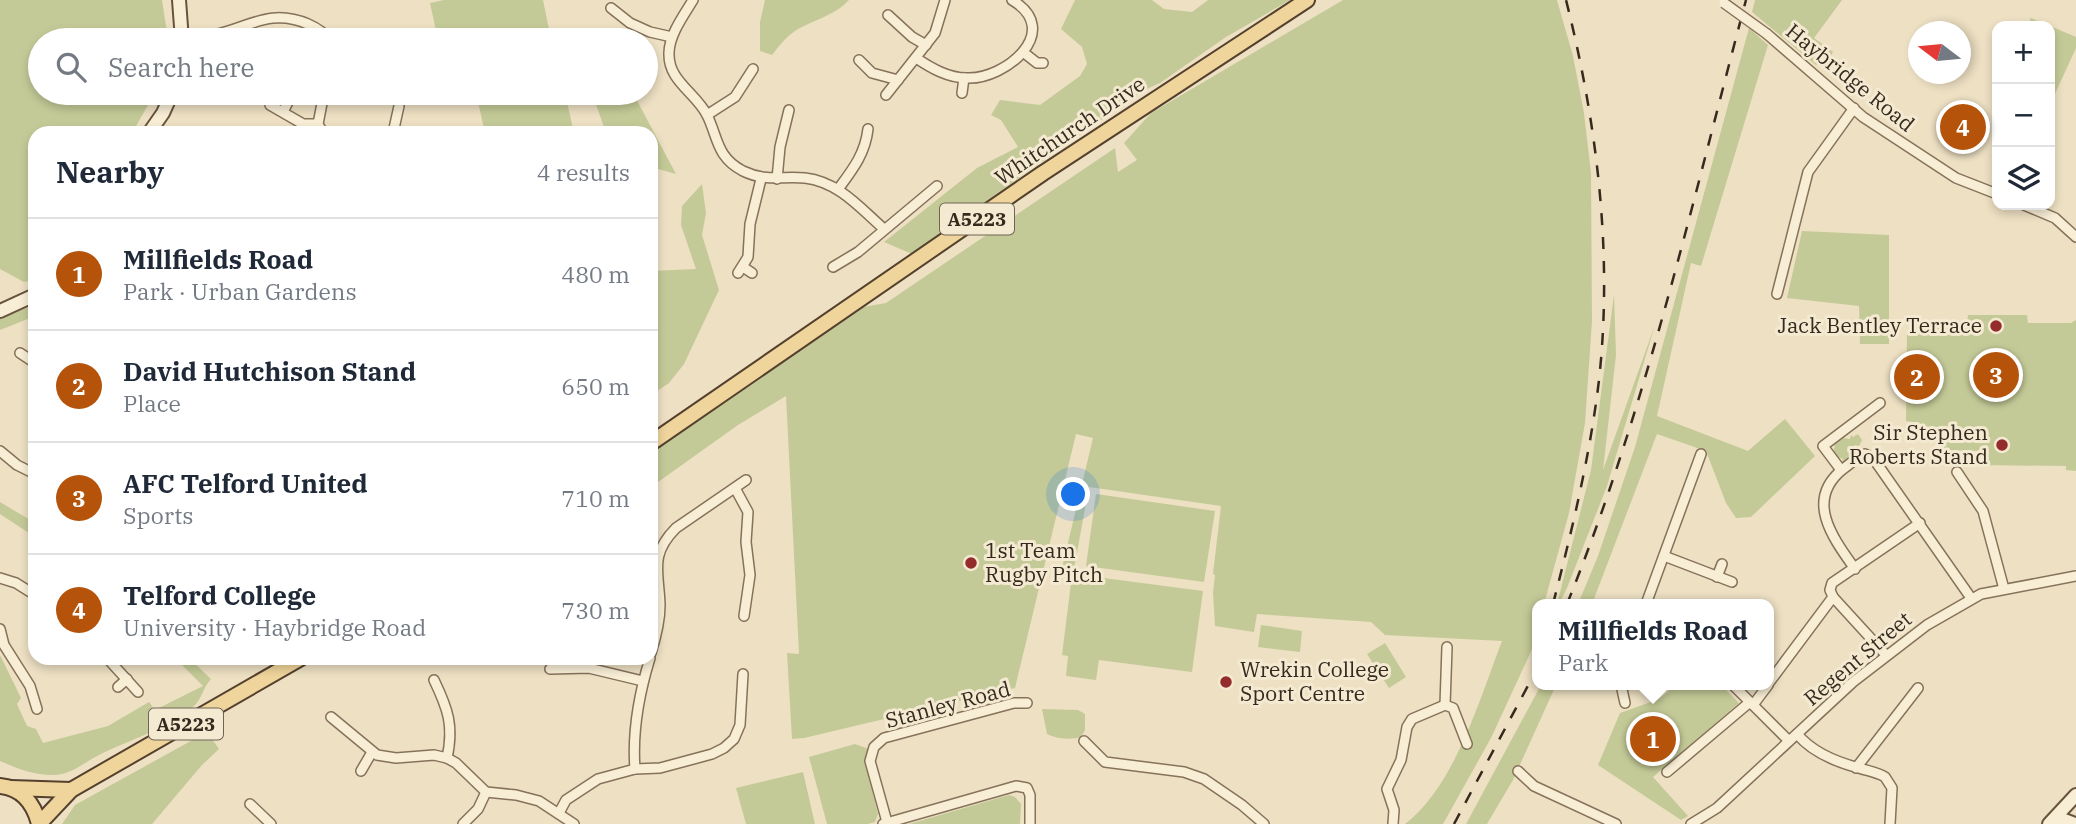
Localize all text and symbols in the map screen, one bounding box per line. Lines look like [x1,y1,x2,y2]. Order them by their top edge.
street label: Haybridge Road [1781,17,1921,138]
north arrow [1908,21,1971,84]
map controls [1992,21,2055,210]
button: + [1992,21,2055,84]
search box [28,28,658,105]
icon: search [52,48,90,86]
text: Search here [108,50,254,84]
street label: Whitchurch Drive [989,69,1150,191]
button: − [1992,84,2055,147]
pin: 4 [1940,101,1986,153]
button: layers [1992,147,2055,210]
text: Nearby [56,152,164,191]
text: 4 results [537,157,630,187]
road number: A5223 [940,204,1014,234]
text: Millfields Road [123,242,313,276]
text: 1 [72,259,86,289]
text: 480 m [561,259,630,289]
text: Park · Urban Gardens [123,276,357,306]
place label: Jack Bentley Terrace [1777,311,1982,339]
marker: Jack Bentley Terrace [1988,318,2004,334]
pin: 3 [1973,349,2019,401]
pin: 2 [1894,351,1940,403]
text: David Hutchison Stand [123,354,416,388]
text: 2 [72,371,86,401]
text: 650 m [561,371,630,401]
text: Place [123,388,181,418]
place label: Sir Stephen Roberts Stand [1849,418,1988,470]
marker: Sir Stephen Roberts Stand [1994,437,2010,453]
text: AFC Telford United [123,466,368,500]
your location [1056,477,1090,511]
text: 3 [72,483,86,513]
text: 710 m [561,483,630,513]
text: Sports [123,500,193,530]
place label: 1st Team Rugby Pitch [985,536,1103,588]
marker: 1st Team Rugby Pitch [963,555,979,571]
text: Telford College [123,578,316,612]
text: 4 [72,595,86,625]
text: 730 m [561,595,630,625]
popup [1532,599,1774,690]
street label: Regent Street [1798,605,1917,711]
text: University · Haybridge Road [123,612,426,642]
text: Millfields Road [1558,613,1748,647]
text: Park [1558,647,1608,677]
place label: Wrekin College Sport Centre [1240,655,1389,707]
street label: Stanley Road [882,674,1014,734]
marker: Wrekin College Sport Centre [1218,674,1234,690]
road number: A5223 [149,708,223,740]
pin: 1 [1630,713,1676,765]

